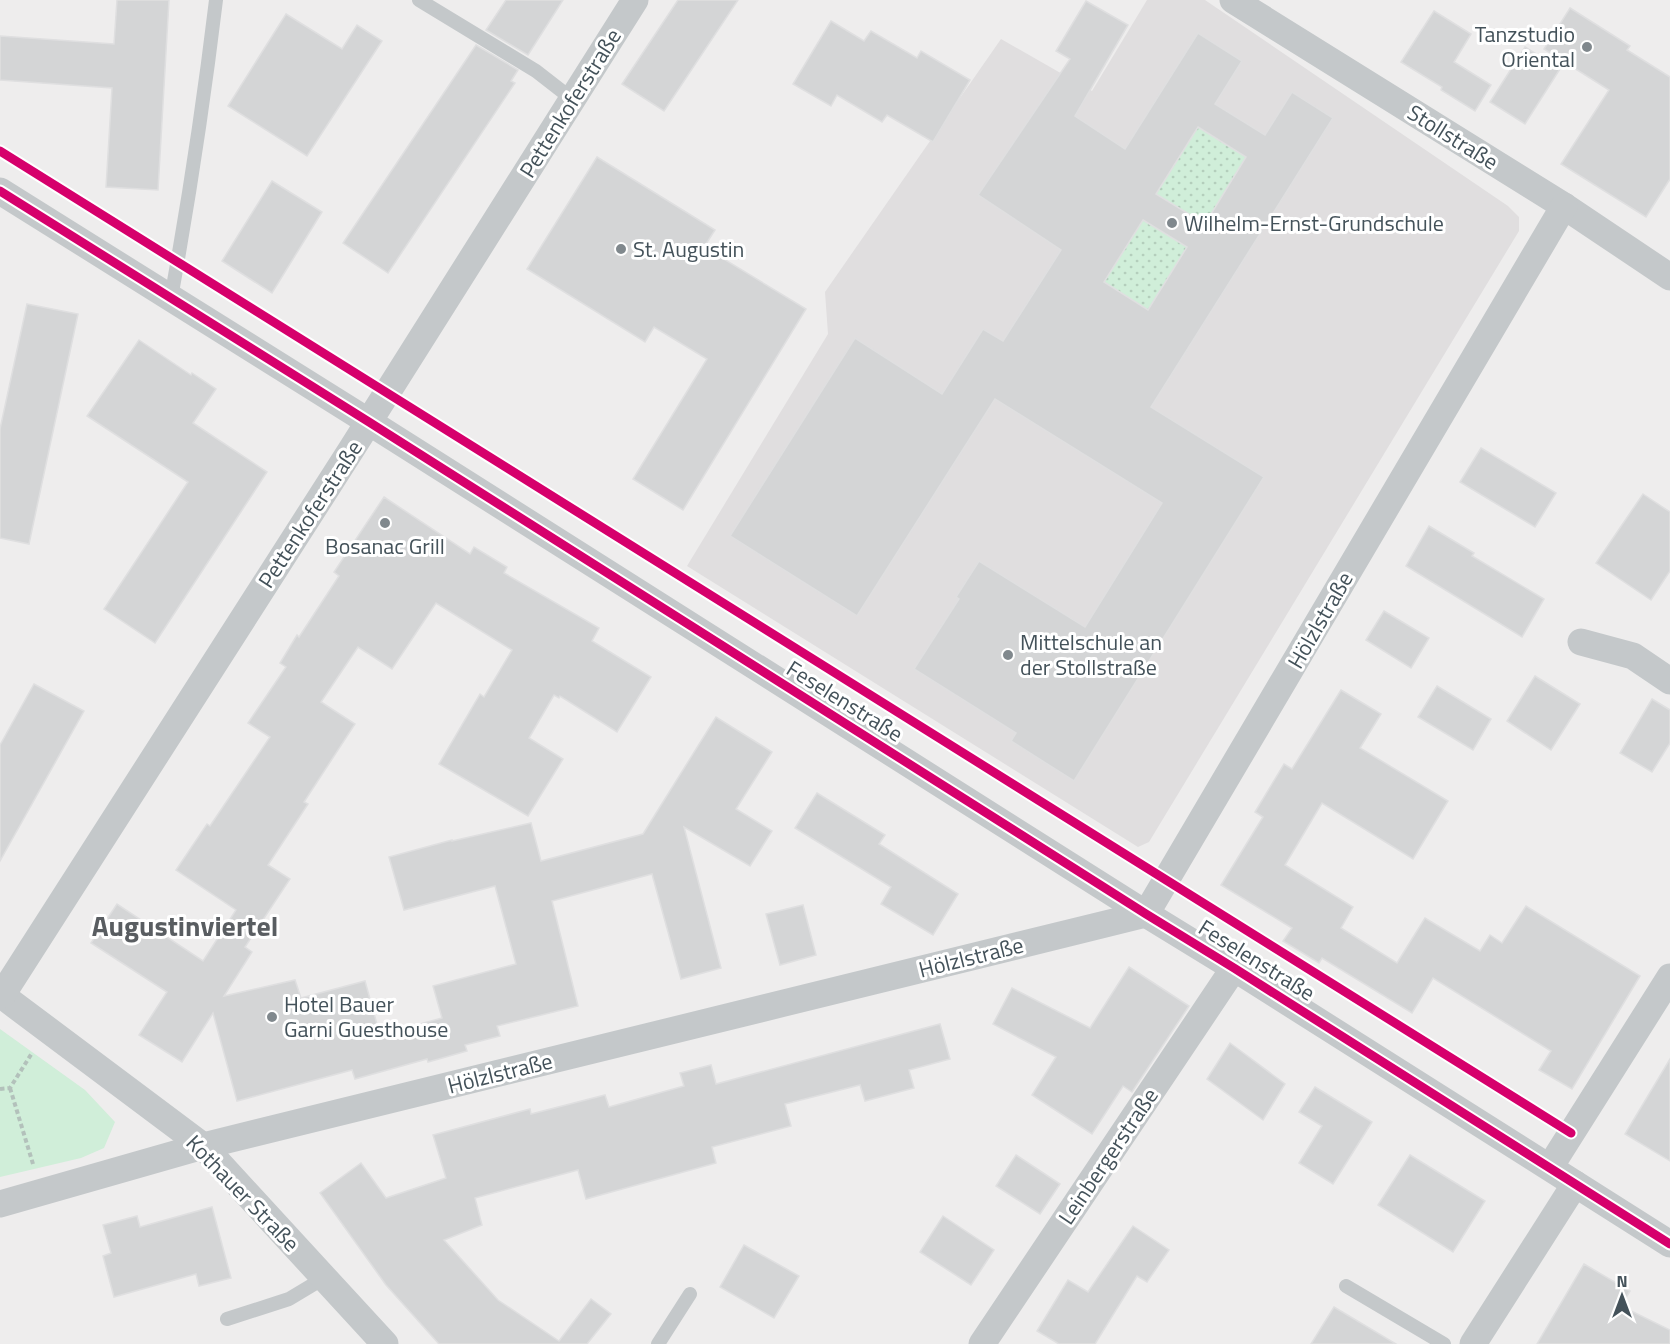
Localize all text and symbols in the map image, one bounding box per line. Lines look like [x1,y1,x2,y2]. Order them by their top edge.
place label: Tanzstudio Oriental [1475,17,1575,76]
street label: Pettenkoferstraße [510,22,630,184]
marker: Tanzstudio Oriental [1580,40,1594,54]
street label: Stollstraße [1401,96,1505,178]
place label: Wilhelm-Ernst-Grundschule [1184,206,1444,240]
marker: Wilhelm-Ernst-Grundschule [1165,216,1179,230]
place label: St. Augustin [633,232,744,266]
marker: St. Augustin [614,242,628,256]
street label: Pettenkoferstraße [249,433,371,595]
marker: Bosanac Grill [378,516,392,530]
place label: Bosanac Grill [325,529,445,563]
street label: Hölzlstraße [1279,565,1361,675]
place label: Mittelschule an der Stollstraße [1020,625,1162,684]
marker: Mittelschule an der Stollstraße [1001,648,1015,662]
street label: Feselenstraße [780,652,910,750]
district label: Augustinviertel [92,904,278,947]
street label: Feselenstraße [1192,911,1322,1009]
street label: Hölzlstraße [915,928,1027,986]
place label: Hotel Bauer Garni Guesthouse [284,987,448,1046]
marker: Hotel Bauer Garni Guesthouse [265,1010,279,1024]
street label: Hölzlstraße [444,1044,556,1102]
street label: Leinbergerstraße [1050,1081,1166,1231]
street label: Kothauer Straße [178,1127,308,1259]
north arrow [1592,1266,1652,1326]
text: N [1616,1269,1628,1293]

